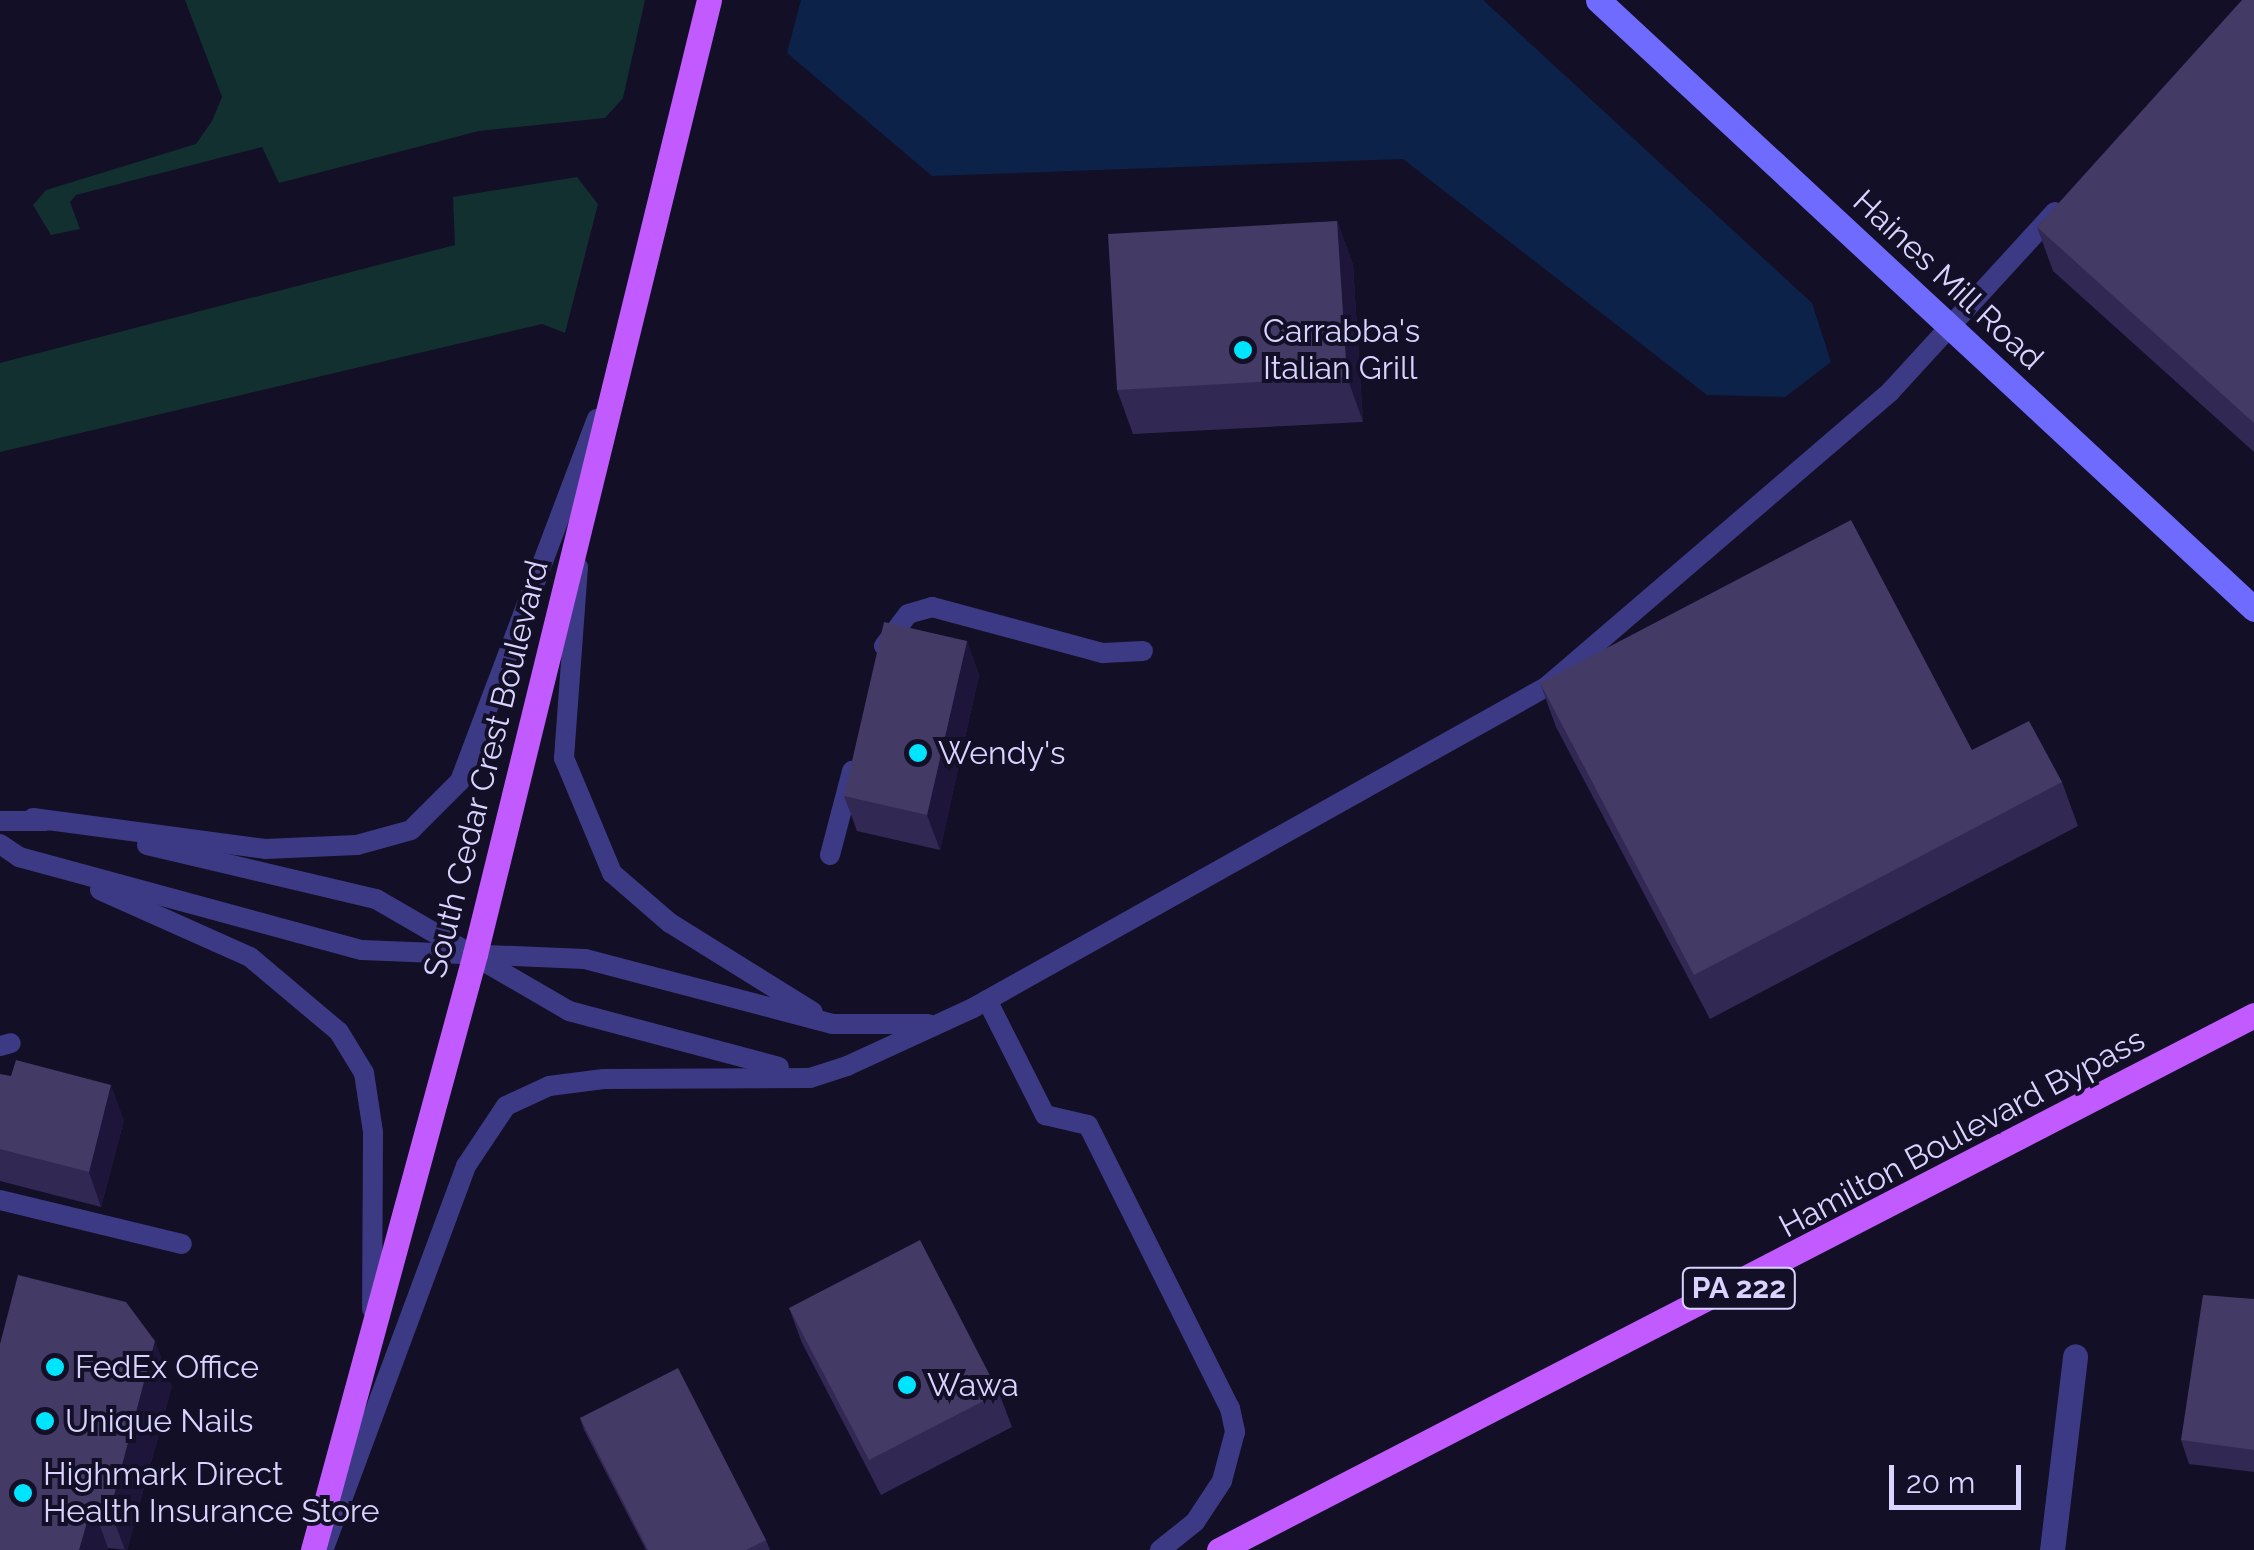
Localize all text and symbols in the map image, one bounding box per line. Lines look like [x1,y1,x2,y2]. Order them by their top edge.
street label: Haines Mill Road [1845,182,2051,378]
place label: Carrabba's Italian Grill [1263,313,1420,388]
marker: Carrabba's Italian Grill [1232,339,1254,361]
street label: South Cedar Crest Boulevard [415,556,557,982]
place label: Wendy's [938,734,1065,772]
marker: Wendy's [907,742,929,764]
street label: Hamilton Boulevard Bypass [1773,1020,2151,1246]
road number: PA 222 [1679,1263,1799,1313]
place label: FedEx Office [75,1348,259,1386]
marker: FedEx Office [44,1356,66,1378]
place label: Wawa [927,1366,1019,1404]
marker: Wawa [896,1374,918,1396]
place label: Unique Nails [65,1402,253,1440]
marker: Unique Nails [34,1410,56,1432]
scale bar [1894,1445,2026,1507]
place label: Highmark Direct Health Insurance Store [43,1456,380,1531]
text: 20 m [1906,1465,1975,1500]
marker: Highmark Direct Health Insurance Store [12,1482,34,1504]

